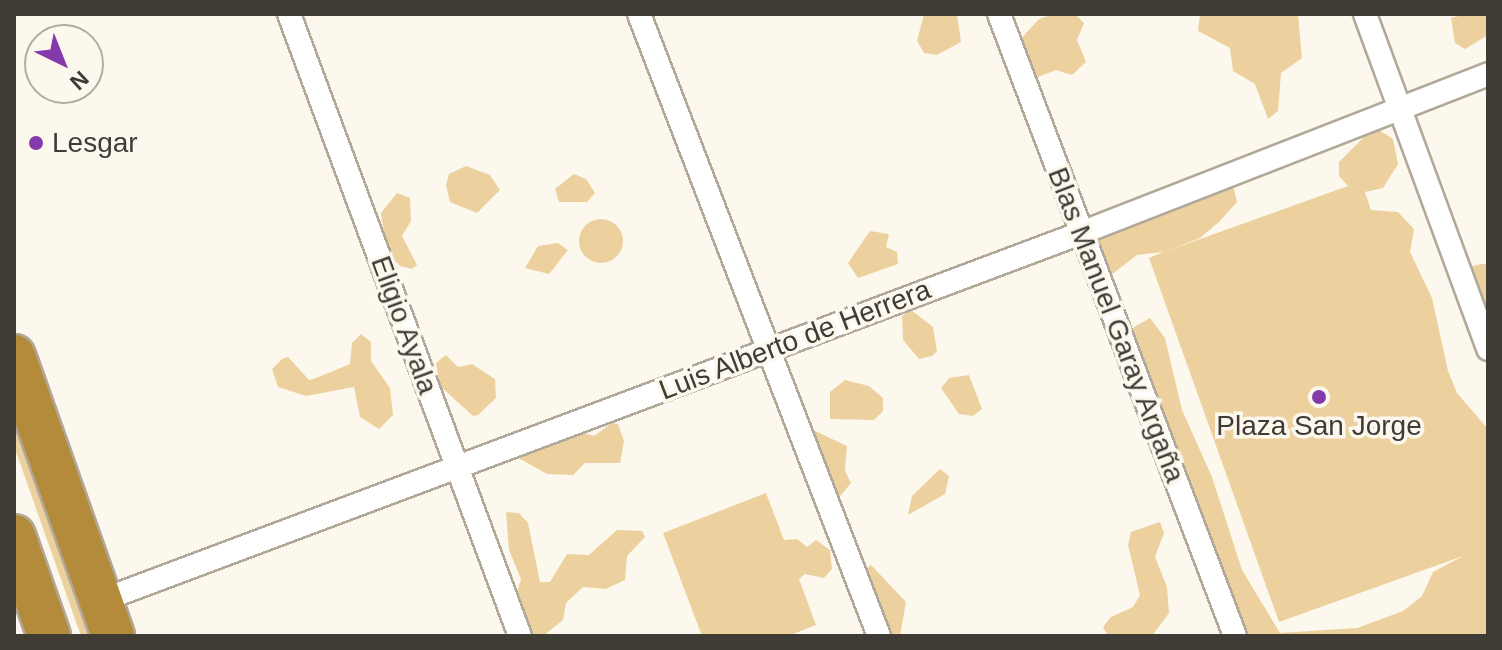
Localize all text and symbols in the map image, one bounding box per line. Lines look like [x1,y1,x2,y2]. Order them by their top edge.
north arrow [24,24,104,104]
text: N [65,66,94,95]
place label: Lesgar [52,126,138,160]
marker: Lesgar [27,134,45,152]
street label: Blas Manuel Garay Argaña [1040,162,1192,488]
street label: Eligio Ayala [363,251,445,399]
street label: Luis Alberto de Herrera [654,272,936,408]
marker: Plaza San Jorge [1310,388,1328,406]
place label: Plaza San Jorge [1216,409,1422,443]

